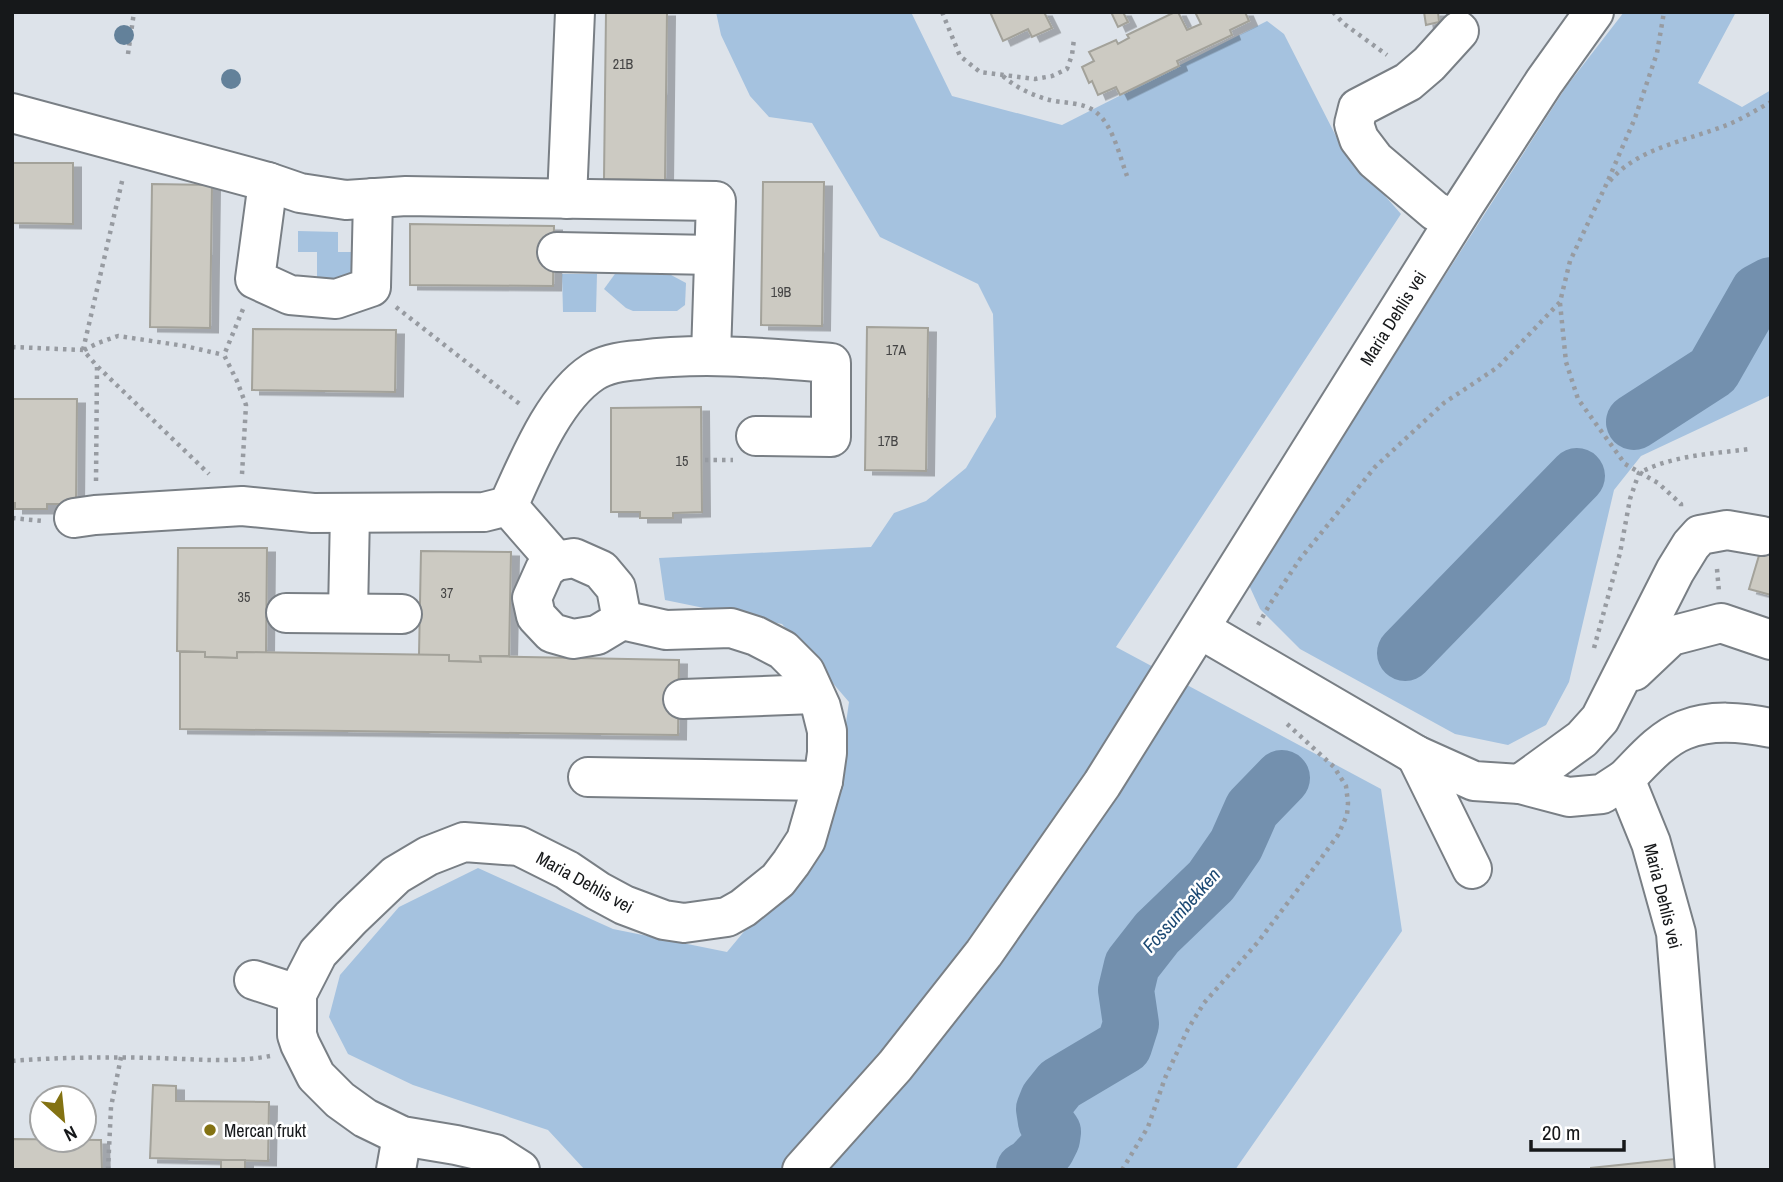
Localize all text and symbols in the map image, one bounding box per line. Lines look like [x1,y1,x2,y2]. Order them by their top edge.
house number: 21B [613,55,634,73]
street label: Maria Dehlis vei [1354,266,1432,370]
house number: 19B [771,283,792,301]
house number: 17A [886,341,907,359]
house number: 17B [878,432,899,450]
house number: 15 [676,452,688,470]
house number: 37 [441,584,453,602]
house number: 35 [238,588,250,606]
street label: Maria Dehlis vei [1638,841,1688,951]
street label: Maria Dehlis vei [532,845,638,919]
water label: Fossumbekken [1136,862,1226,958]
north arrow [28,1084,98,1154]
scale bar [1531,1108,1624,1152]
place label: Mercan frukt [224,1118,306,1143]
text: 20 m [1542,1118,1580,1147]
text: N [60,1120,82,1148]
marker: Mercan frukt [202,1122,218,1138]

